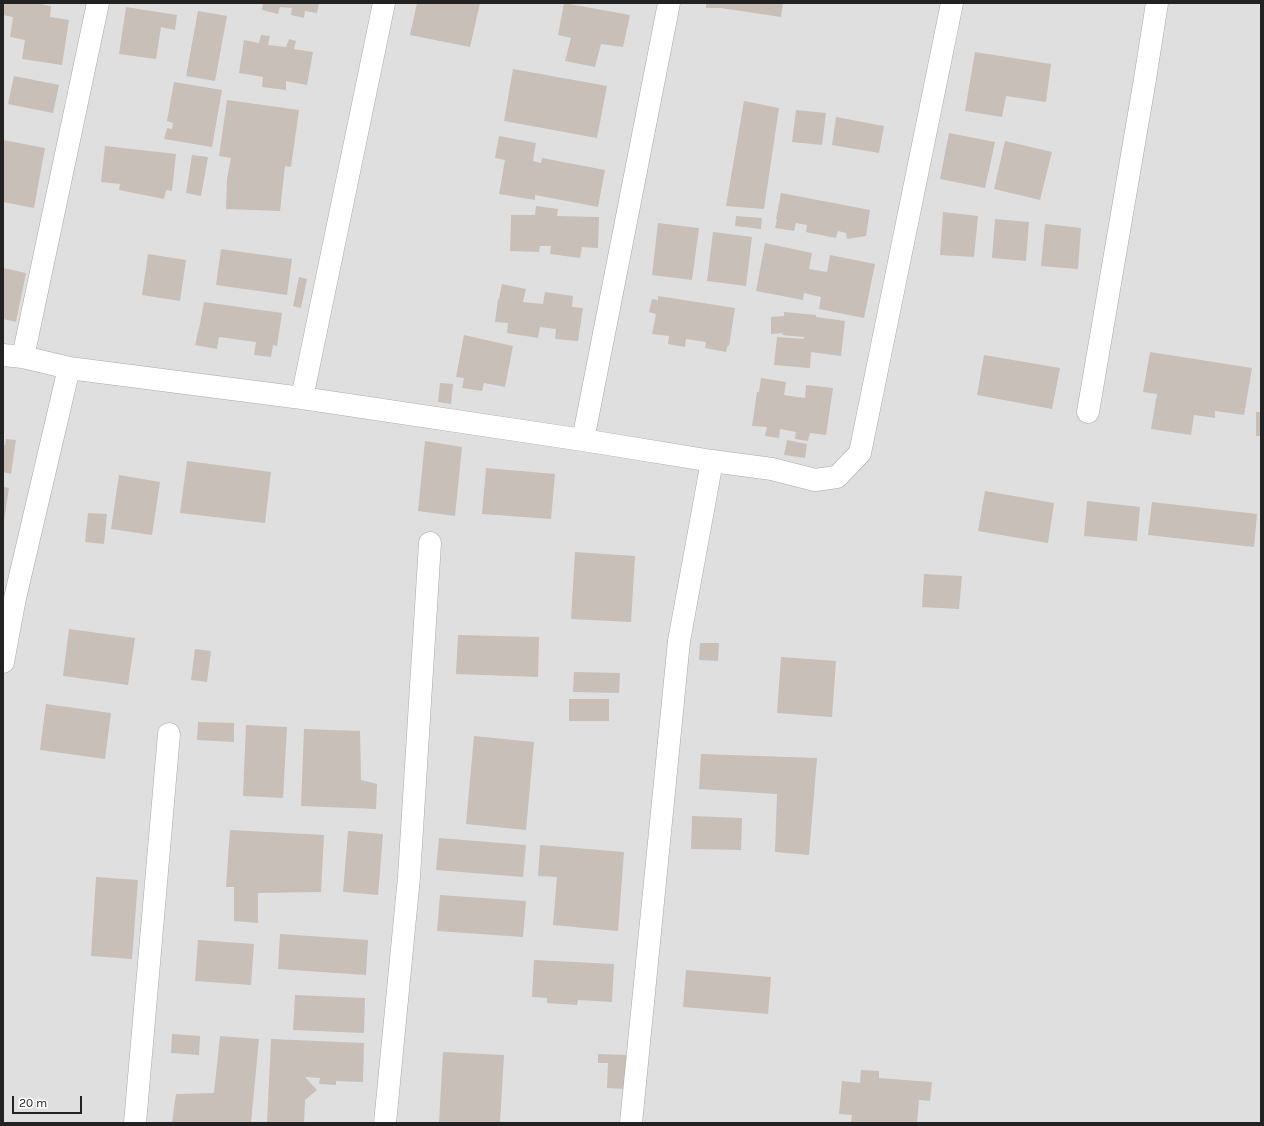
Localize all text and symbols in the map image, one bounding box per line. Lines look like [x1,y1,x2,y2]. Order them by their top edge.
scale bar [14,1088,84,1114]
text: 20 m [19,1096,47,1110]

